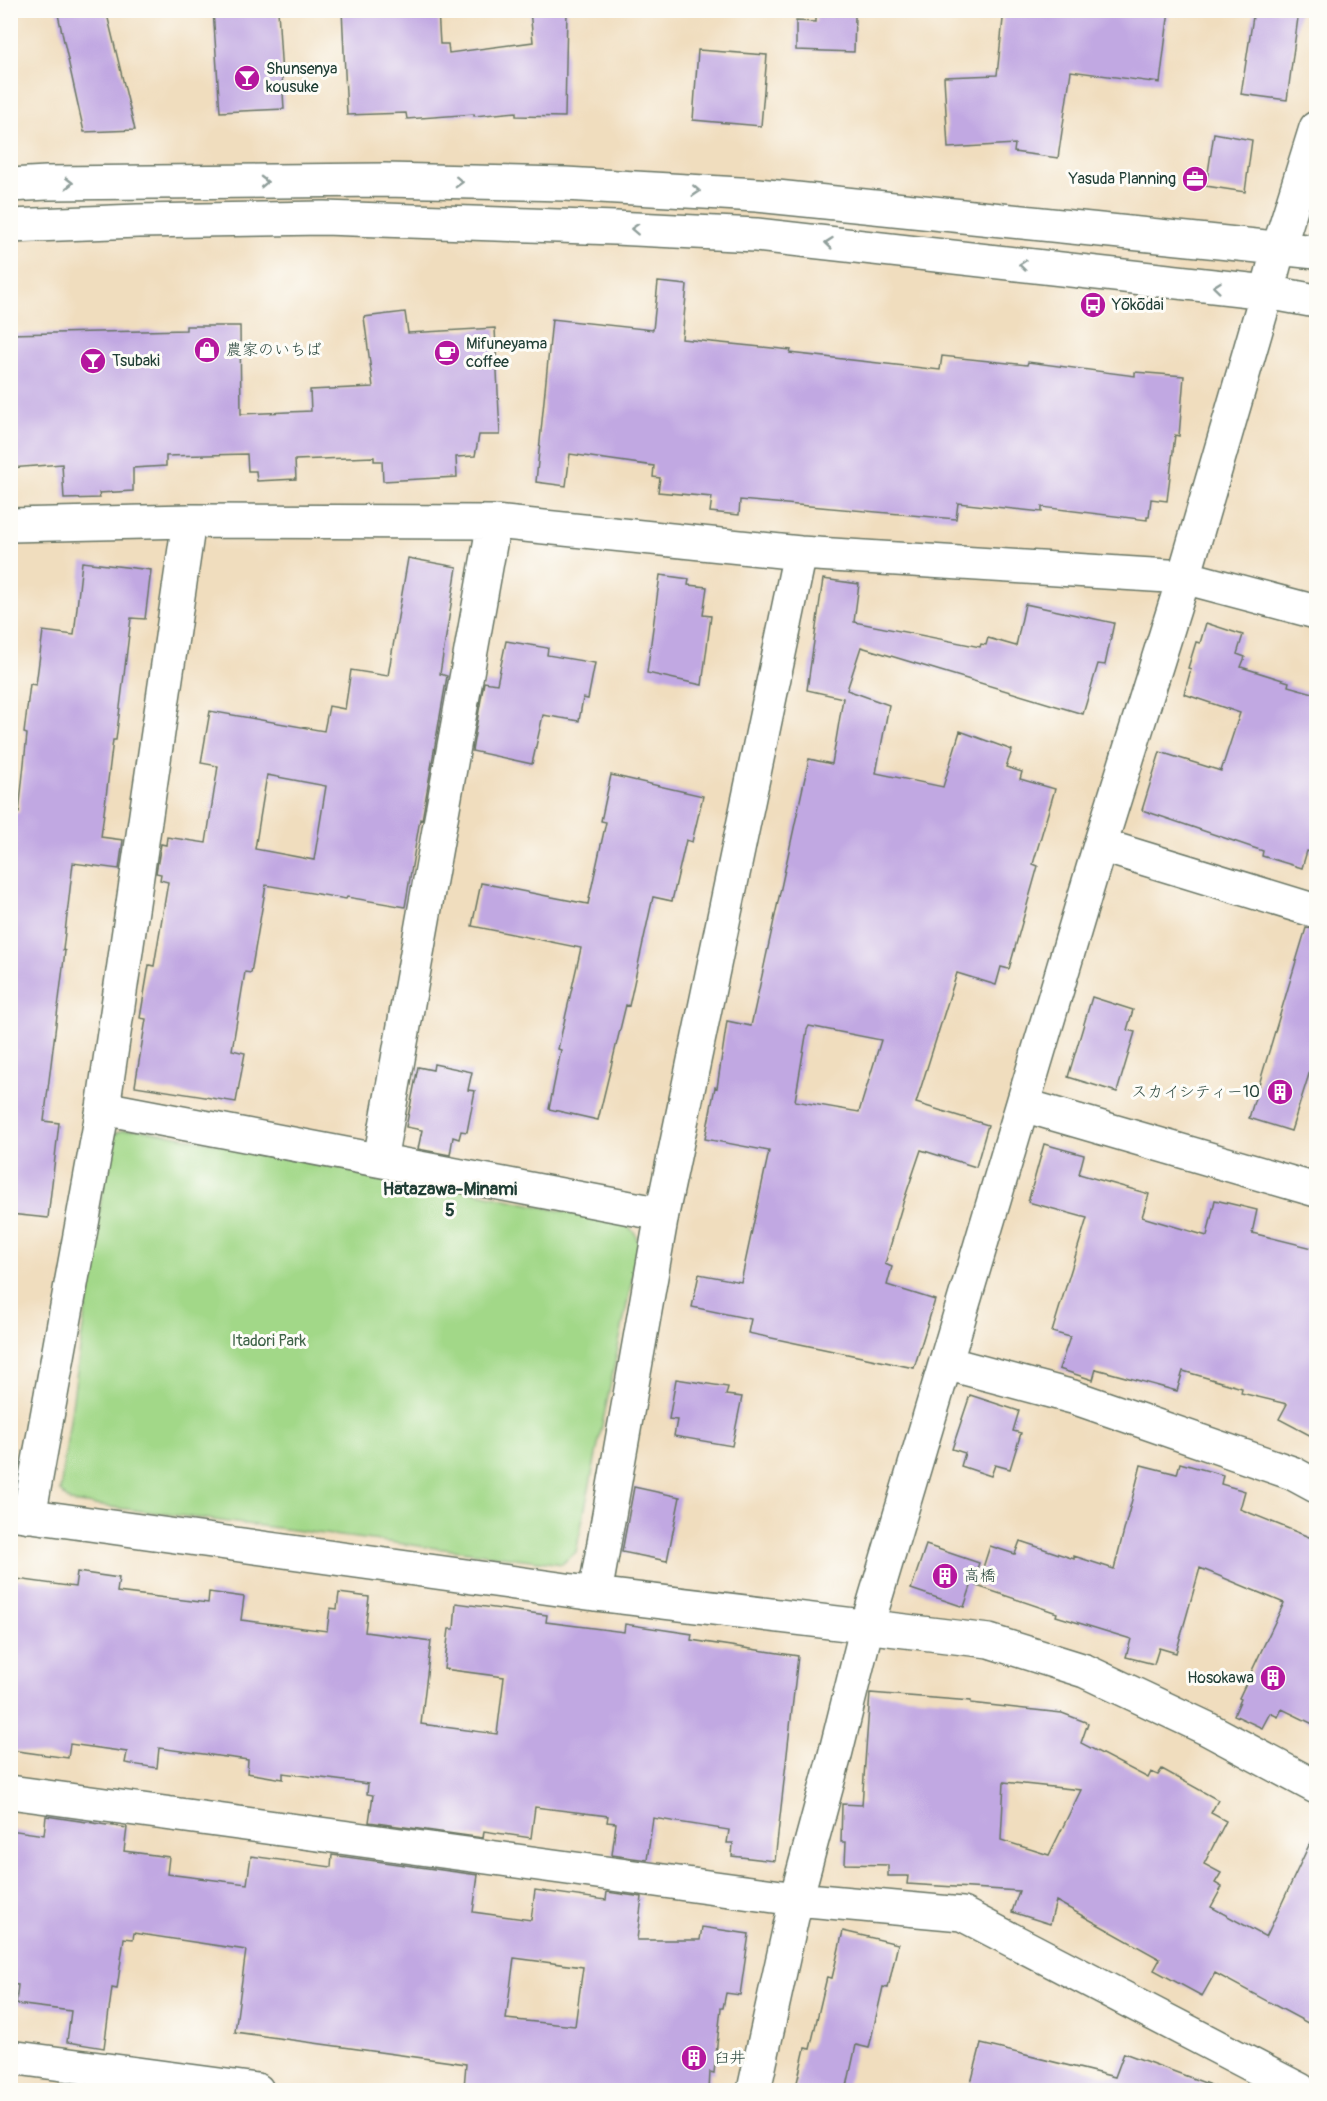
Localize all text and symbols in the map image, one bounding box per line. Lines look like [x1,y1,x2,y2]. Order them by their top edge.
place label: Shunsenya kousuke [266,59,337,97]
bar icon: Shunsenya kousuke [232,63,262,93]
office icon: Yasuda Planning [1180,164,1210,194]
place label: Yasuda Planning [1068,169,1176,189]
one-way arrow [259,175,268,188]
one-way arrow [454,175,463,188]
one-way arrow [64,177,73,189]
one-way arrow [691,185,700,198]
one-way arrow [631,222,640,235]
one-way arrow [825,238,834,250]
one-way arrow [1019,259,1028,272]
one-way arrow [1212,281,1222,294]
bus stop icon: Yōkōdai [1078,290,1108,320]
place label: Yōkōdai [1111,295,1164,315]
place label: Mifuneyama coffee [466,334,547,372]
shop icon: 農家のいちば [192,335,222,365]
cafe icon: Mifuneyama coffee [432,338,462,368]
place label: 農家のいちば [226,340,322,360]
bar icon: Tsubaki [78,346,108,376]
place label: Tsubaki [112,351,160,371]
building icon: スカイシティー10 [1265,1077,1295,1107]
place label: スカイシティー10 [1131,1082,1260,1102]
district label: Hatazawa-Minami 5 [383,1178,517,1222]
park label: Itadori Park [232,1331,307,1351]
building icon: 高橋 [930,1561,960,1591]
place label: 高橋 [964,1566,996,1586]
building icon: Hosokawa [1258,1663,1288,1693]
place label: Hosokawa [1187,1668,1254,1688]
building icon: 臼井 [679,2043,709,2073]
place label: 臼井 [714,2048,746,2068]

